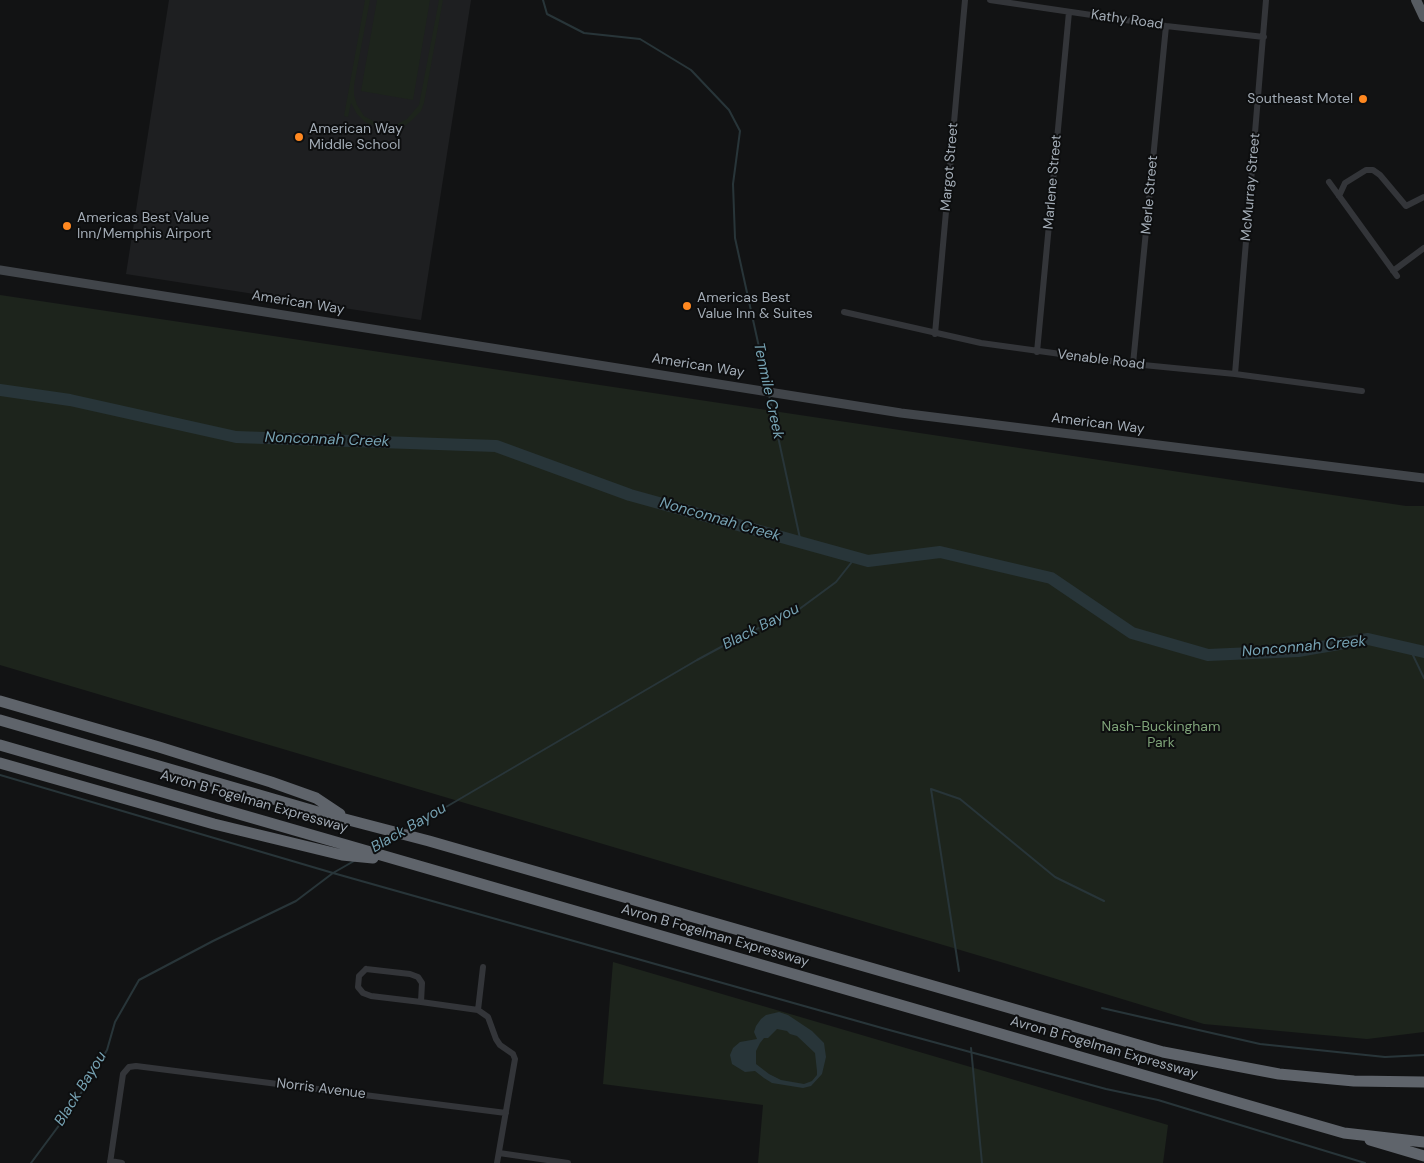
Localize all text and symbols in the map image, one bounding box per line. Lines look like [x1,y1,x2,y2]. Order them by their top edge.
street label: Kathy Road [1090,7,1164,33]
place label: Southeast Motel [1247,91,1353,107]
marker: Southeast Motel [1357,93,1369,105]
place label: American Way Middle School [309,121,403,154]
street label: Margot Street [938,122,962,212]
marker: American Way Middle School [293,131,305,143]
street label: McMurray Street [1238,132,1264,242]
street label: Marlene Street [1040,134,1066,230]
street label: Merle Street [1138,155,1162,235]
place label: Americas Best Value Inn/Memphis Airport [77,210,211,242]
marker: Americas Best Value Inn/Memphis Airport [61,220,73,232]
street label: American Way [250,287,346,319]
place label: Americas Best Value Inn & Suites [697,290,813,322]
marker: Americas Best Value Inn & Suites [681,300,693,312]
water label: Tenmile Creek [749,341,787,441]
street label: Venable Road [1056,346,1146,374]
street label: American Way [650,350,746,382]
street label: American Way [1050,410,1146,438]
water label: Nonconnah Creek [264,429,390,451]
water label: Nonconnah Creek [658,494,782,546]
water label: Black Bayou [720,600,802,654]
water label: Nonconnah Creek [1241,633,1367,661]
park label: Nash-Buckingham Park [1102,719,1220,752]
street label: Avron B Fogelman Expressway [158,767,350,837]
water label: Black Bayou [368,799,450,857]
street label: Avron B Fogelman Expressway [619,901,811,971]
street label: Avron B Fogelman Expressway [1008,1013,1200,1083]
water label: Black Bayou [51,1049,111,1129]
street label: Norris Avenue [275,1075,367,1103]

